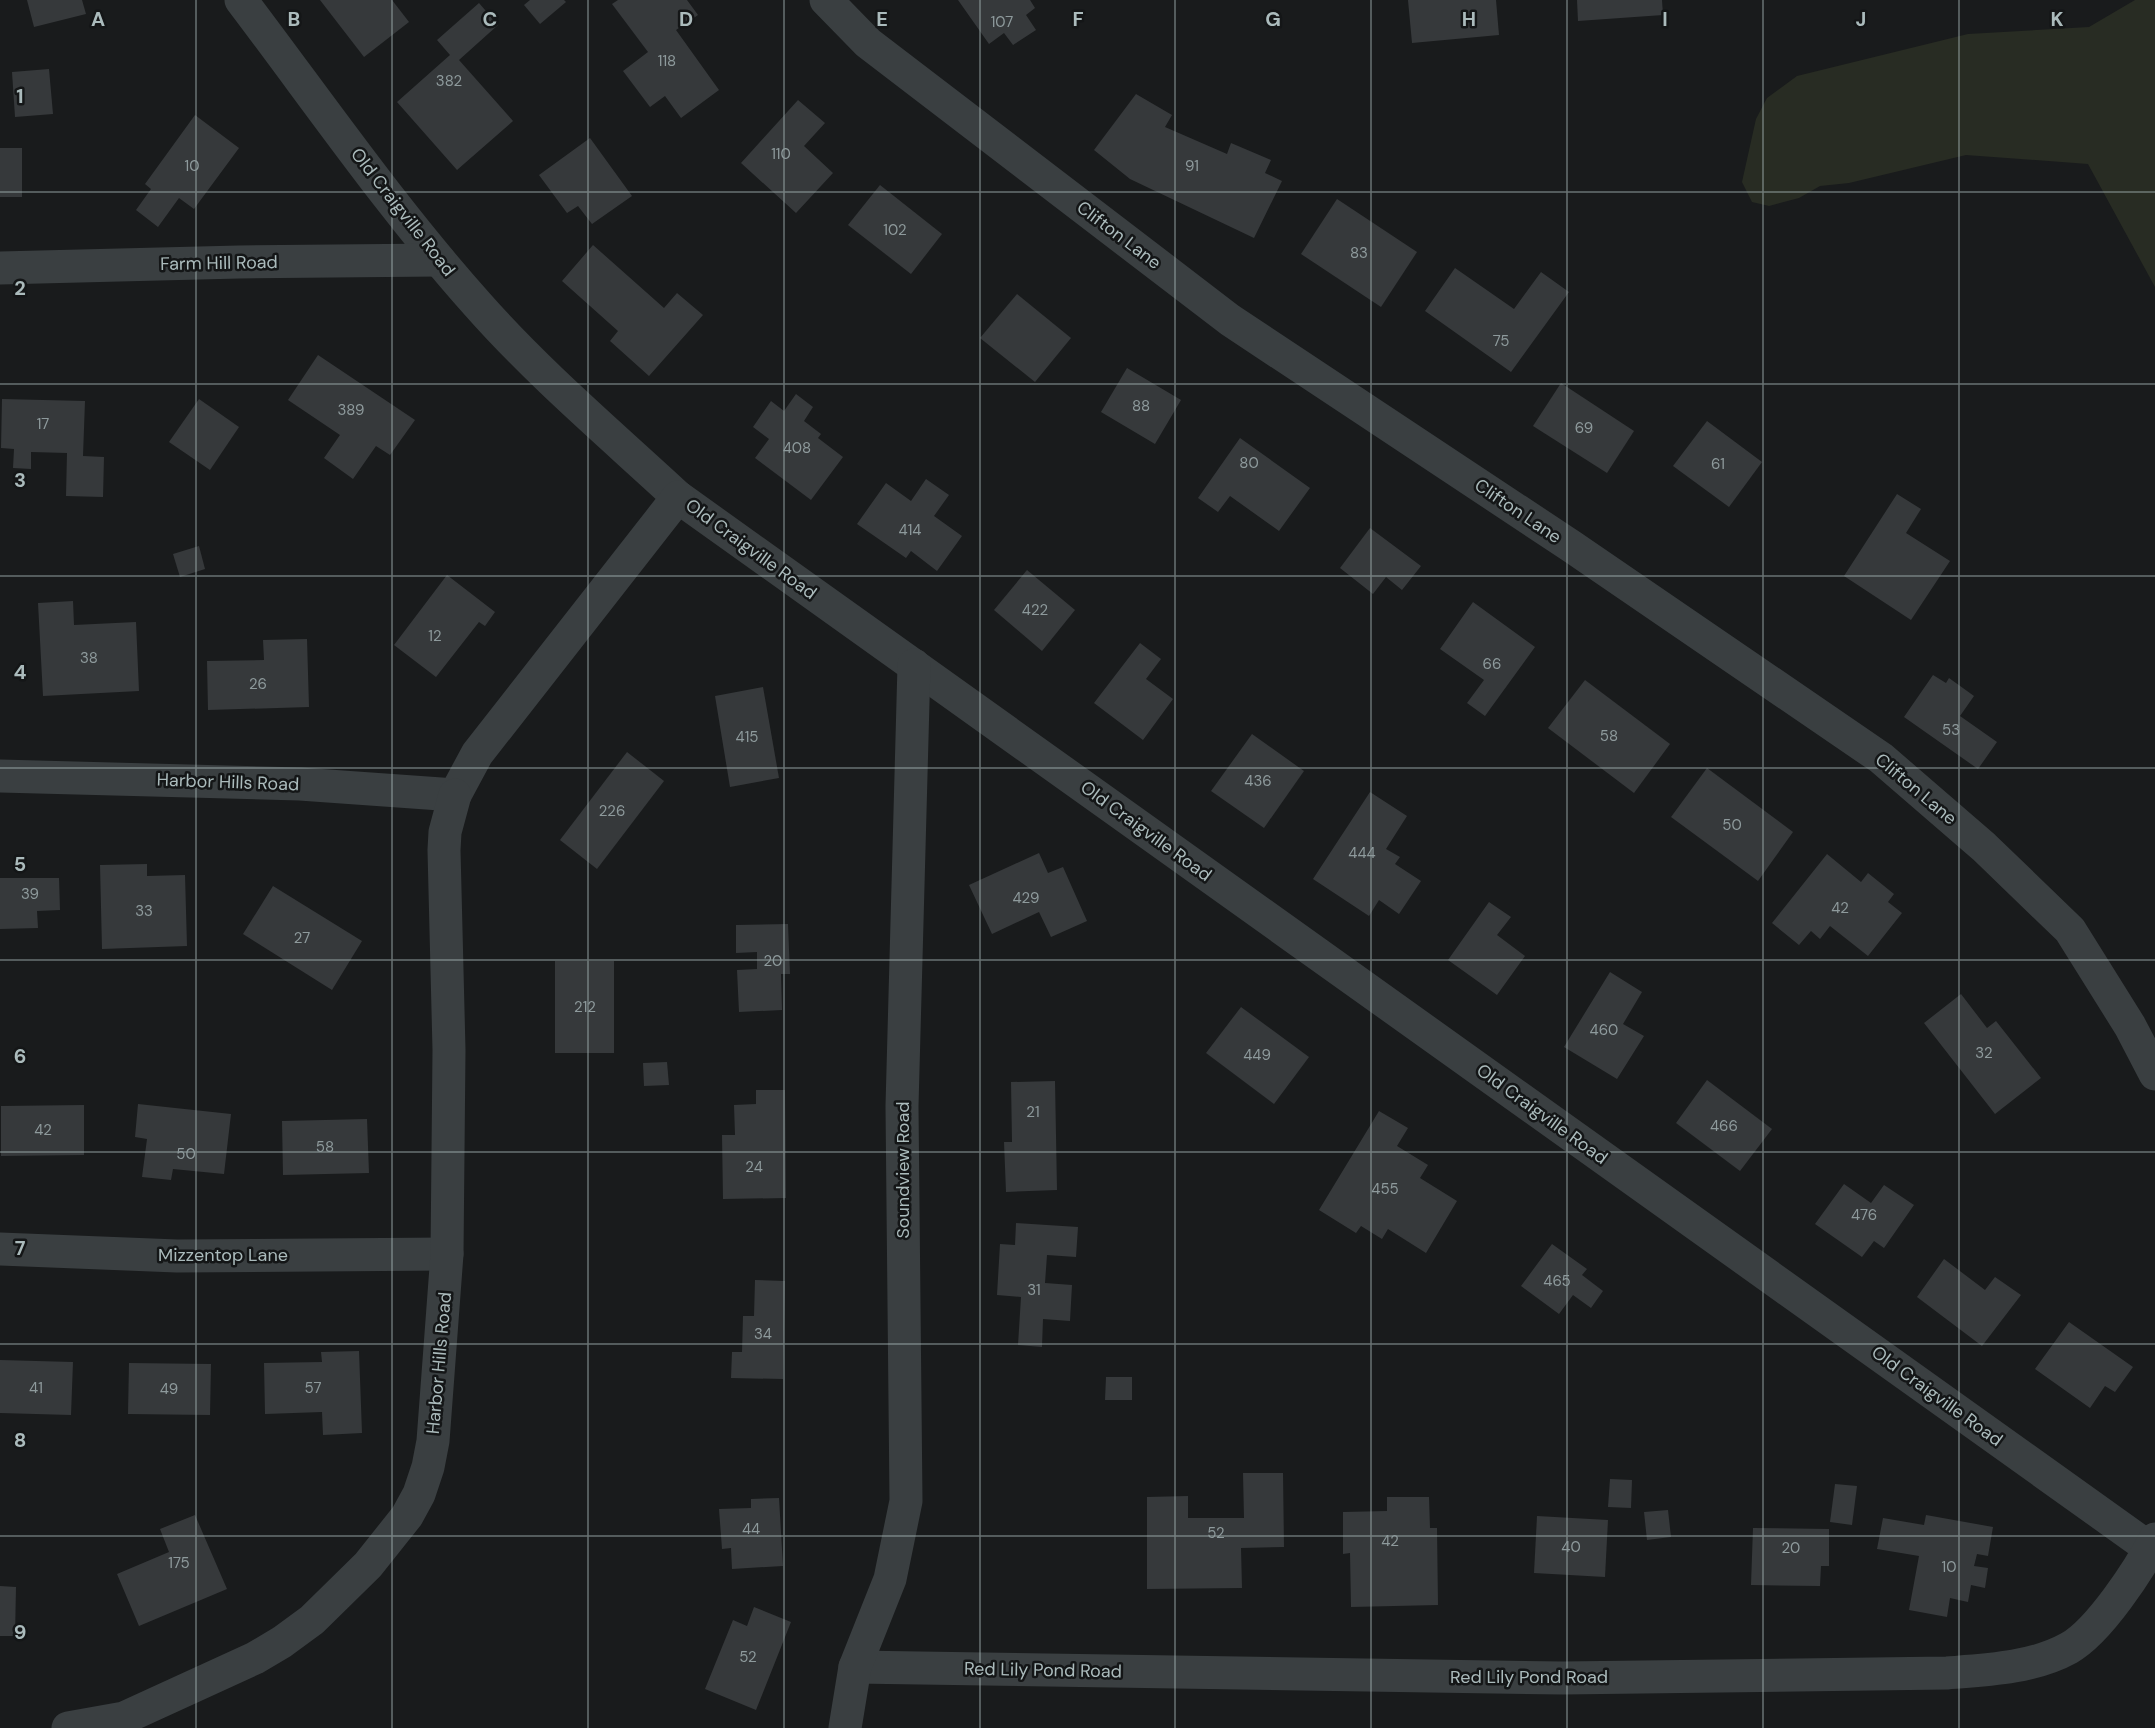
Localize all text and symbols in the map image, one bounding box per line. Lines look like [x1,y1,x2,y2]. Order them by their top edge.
text: A [91,6,105,32]
text: B [288,6,300,32]
text: C [483,6,497,32]
text: D [679,6,693,32]
text: E [876,6,888,32]
text: F [1072,6,1084,32]
text: G [1265,6,1281,32]
text: H [1462,6,1476,32]
text: I [1662,6,1668,32]
text: J [1856,6,1866,32]
text: K [2050,6,2064,32]
house number: 107 [991,12,1013,32]
house number: 118 [658,51,676,71]
house number: 382 [436,71,462,91]
text: 1 [16,83,24,109]
street label: Old Craigville Road [345,143,461,281]
house number: 110 [771,144,791,164]
house number: 10 [185,156,199,176]
house number: 91 [1185,156,1199,176]
street label: Clifton Lane [1072,195,1166,275]
house number: 102 [883,220,907,240]
house number: 83 [1350,243,1368,263]
street label: Farm Hill Road [160,250,278,276]
text: 2 [14,275,26,301]
house number: 75 [1493,331,1509,351]
house number: 88 [1132,396,1150,416]
house number: 389 [338,400,364,420]
house number: 17 [37,414,49,434]
house number: 69 [1575,418,1593,438]
house number: 408 [783,438,811,458]
house number: 80 [1239,453,1259,473]
house number: 61 [1711,454,1725,474]
text: 3 [14,467,26,493]
street label: Clifton Lane [1470,473,1566,549]
street label: Old Craigville Road [681,493,821,605]
house number: 414 [899,520,921,540]
house number: 422 [1022,600,1048,620]
house number: 12 [428,626,442,646]
house number: 38 [80,648,98,668]
house number: 66 [1483,654,1501,674]
text: 4 [14,659,27,685]
house number: 26 [249,674,267,694]
house number: 53 [1942,720,1960,740]
house number: 58 [1600,726,1618,746]
house number: 415 [736,727,758,747]
street label: Clifton Lane [1870,748,1962,830]
street label: Harbor Hills Road [156,768,300,796]
house number: 436 [1244,771,1272,791]
street label: Old Craigville Road [1076,775,1216,887]
house number: 226 [599,801,625,821]
house number: 50 [1722,815,1742,835]
house number: 444 [1348,843,1376,863]
text: 5 [14,851,26,877]
house number: 39 [21,884,39,904]
house number: 429 [1012,888,1040,908]
house number: 42 [1831,898,1849,918]
house number: 33 [135,901,153,921]
house number: 27 [294,928,310,948]
house number: 20 [764,951,782,971]
house number: 212 [574,997,596,1017]
house number: 460 [1590,1020,1618,1040]
text: 6 [14,1043,26,1069]
house number: 32 [1975,1043,1993,1063]
house number: 449 [1243,1045,1271,1065]
street label: Old Craigville Road [1472,1058,1612,1170]
street label: Soundview Road [891,1101,915,1239]
house number: 21 [1026,1102,1040,1122]
house number: 466 [1710,1116,1738,1136]
house number: 42 [34,1120,52,1140]
house number: 58 [316,1137,334,1157]
house number: 50 [176,1144,196,1164]
house number: 24 [745,1157,763,1177]
house number: 455 [1371,1179,1399,1199]
house number: 476 [1851,1205,1877,1225]
text: 7 [15,1235,26,1261]
street label: Mizzentop Lane [158,1243,288,1267]
house number: 465 [1543,1271,1571,1291]
house number: 31 [1027,1280,1041,1300]
street label: Harbor Hills Road [421,1291,457,1435]
house number: 34 [754,1324,772,1344]
street label: Old Craigville Road [1867,1340,2007,1452]
house number: 41 [29,1378,43,1398]
house number: 57 [305,1378,321,1398]
house number: 49 [160,1379,178,1399]
text: 8 [14,1427,26,1453]
house number: 44 [742,1519,760,1539]
house number: 52 [1207,1523,1225,1543]
house number: 42 [1381,1531,1399,1551]
house number: 40 [1561,1537,1581,1557]
house number: 20 [1782,1538,1800,1558]
house number: 175 [168,1553,190,1573]
house number: 10 [1942,1557,1956,1577]
text: 9 [14,1619,26,1645]
house number: 52 [739,1647,757,1667]
street label: Red Lily Pond Road [964,1657,1122,1683]
street label: Red Lily Pond Road [1450,1665,1608,1689]

